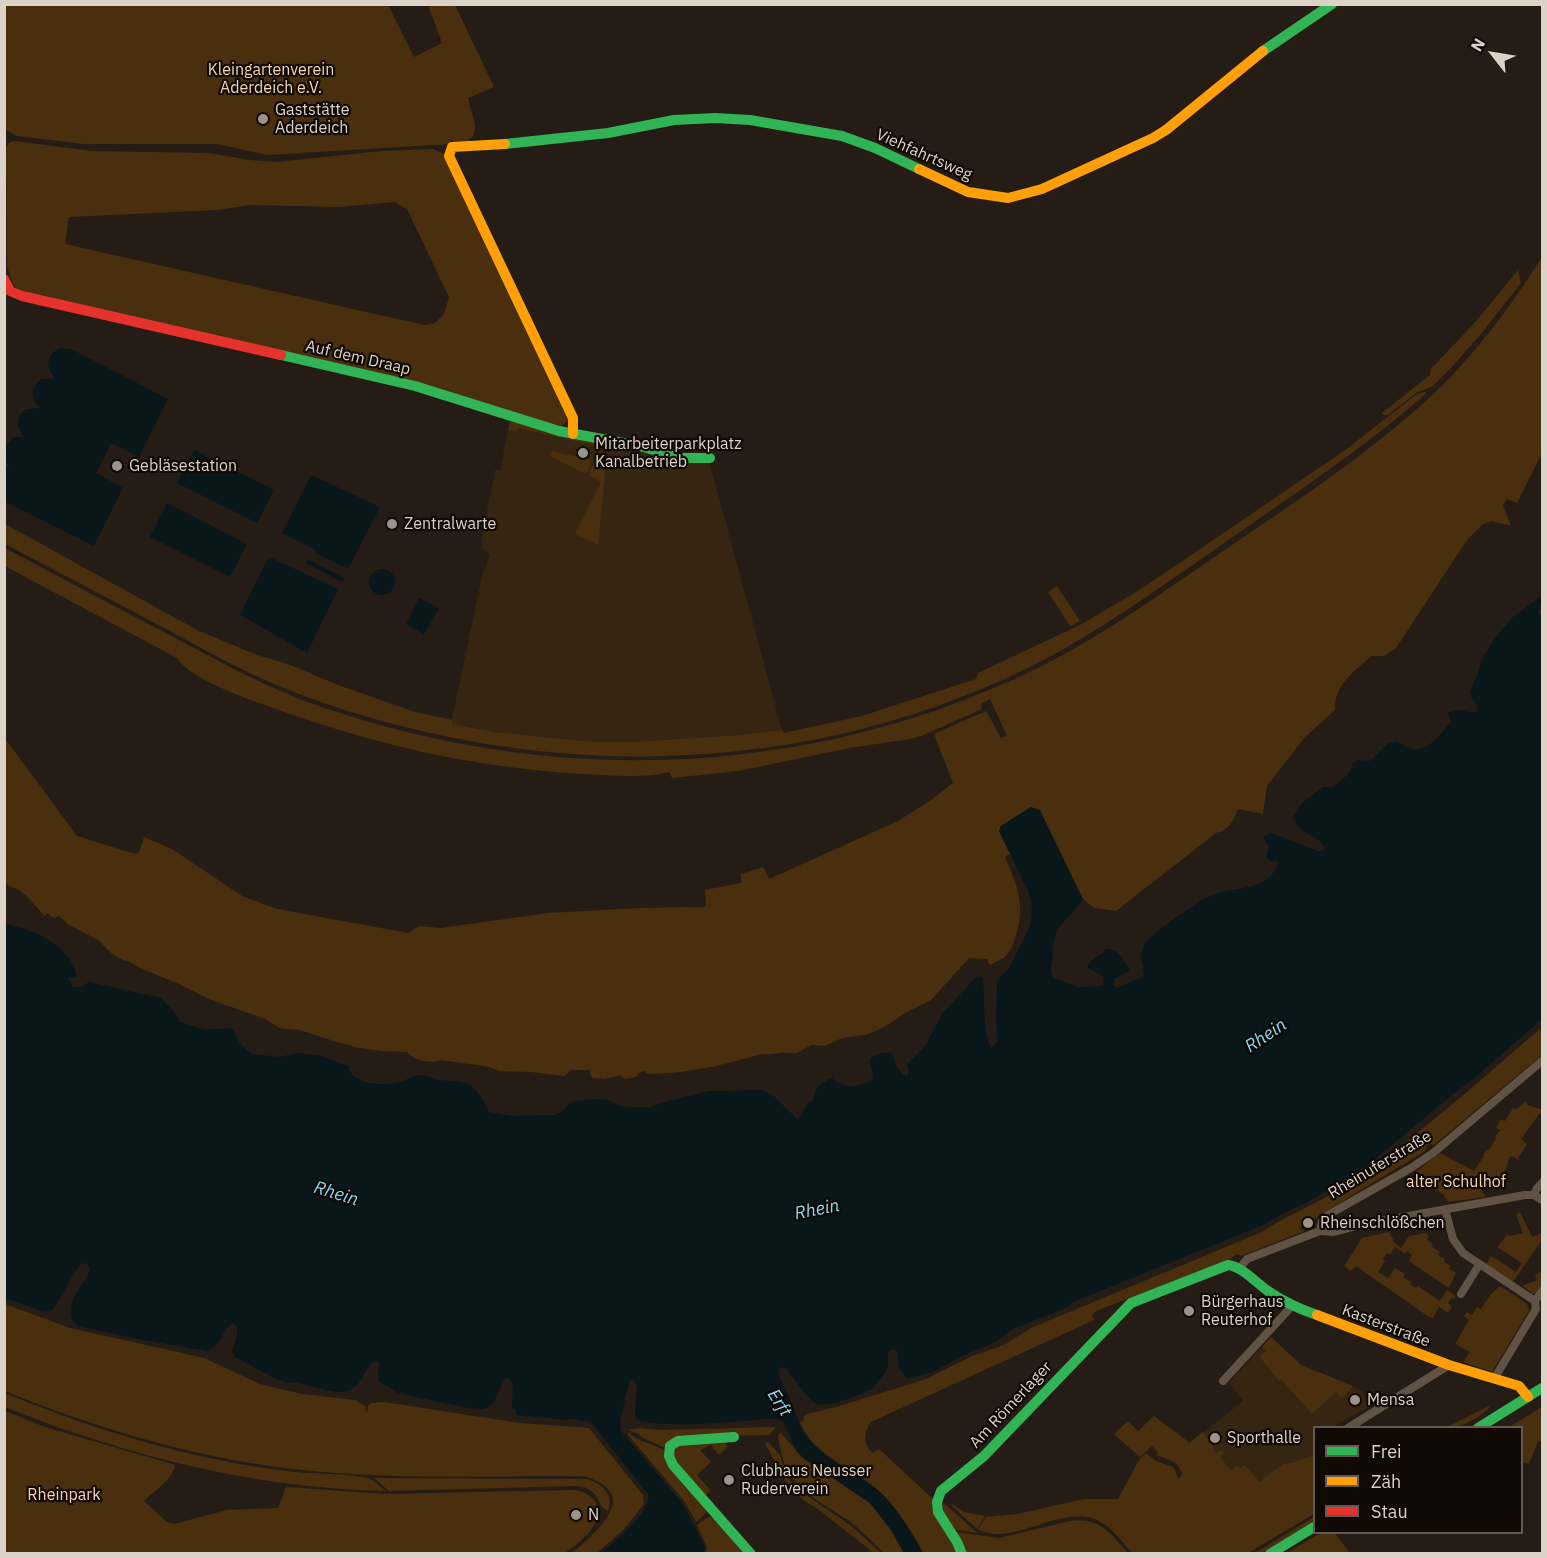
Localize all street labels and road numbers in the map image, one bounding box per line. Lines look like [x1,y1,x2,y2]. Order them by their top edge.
street label: Viehfahrtsweg [873,125,975,185]
street label: Auf dem Draap [304,337,412,379]
street label: Rheinuferstraße [1325,1127,1435,1203]
street label: Kasterstraße [1339,1300,1433,1352]
street label: Am Römerlager [966,1358,1056,1452]

